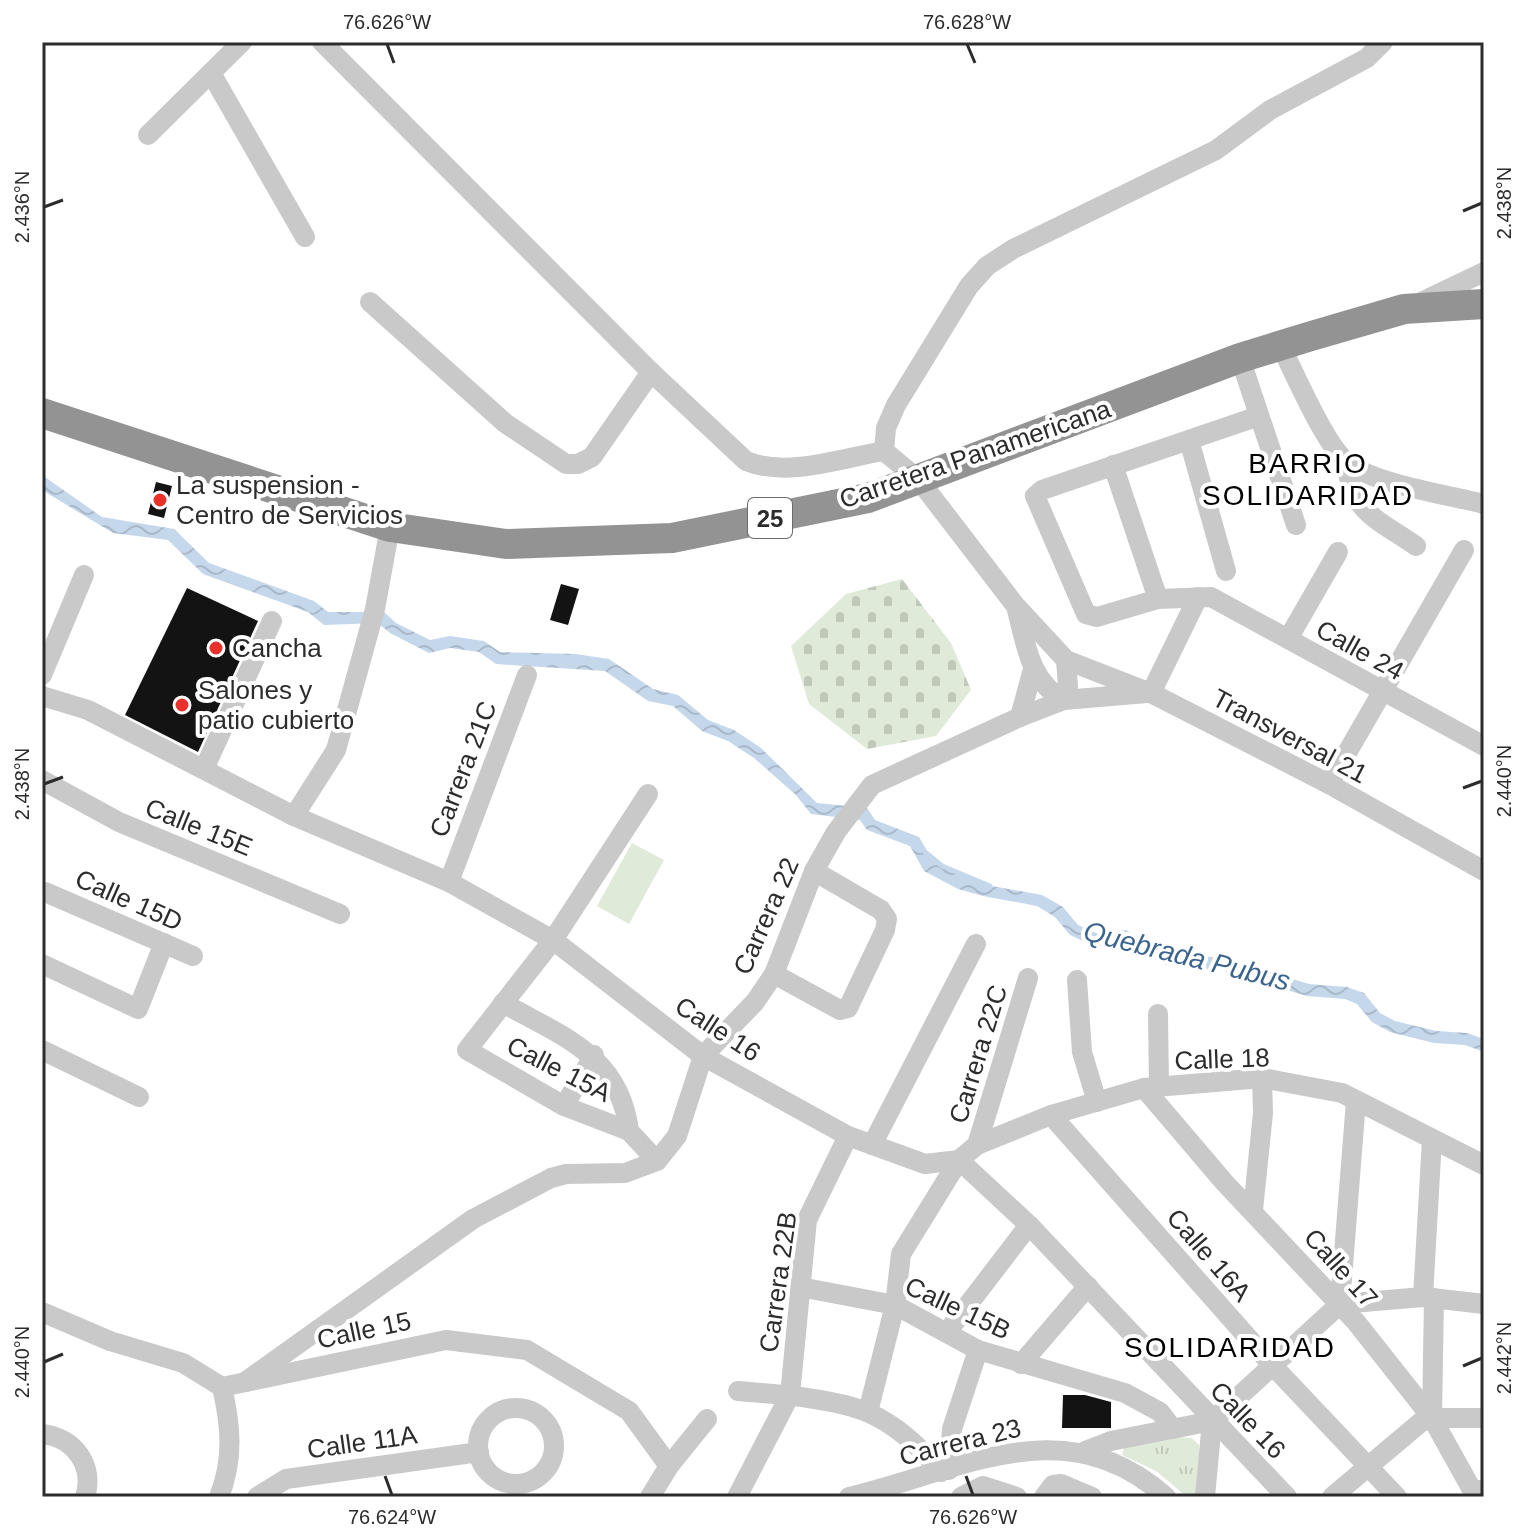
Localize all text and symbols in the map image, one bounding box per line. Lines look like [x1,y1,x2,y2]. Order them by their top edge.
text: 76.626°W [343,11,431,33]
text: 76.628°W [923,11,1011,33]
text: 2.438°N [1493,167,1515,239]
text: 2.436°N [11,171,33,243]
street label: Carretera Panamericana [836,393,1115,515]
district label: BARRIO SOLIDARIDAD [1202,448,1414,511]
place label: La suspension - Centro de Servicios [176,470,403,530]
marker: La suspension - Centro de Servicios [151,491,169,509]
road number: 25 [748,498,792,538]
street label: Calle 24 [1311,614,1409,686]
place label: Cancha [232,633,322,663]
marker: Cancha [207,639,225,657]
place label: Salones y patio cubierto [198,675,354,735]
street label: Transversal 21 [1207,683,1373,789]
marker: Salones y patio cubierto [173,696,191,714]
street label: Carrera 21C [423,697,503,841]
text: 2.440°N [1493,745,1515,817]
text: 2.438°N [11,748,33,820]
street label: Calle 15E [141,792,257,862]
street label: Carrera 22 [727,853,805,979]
street label: Calle 15D [71,863,187,937]
water label: Quebrada Pubus [1081,915,1293,997]
street label: Carrera 22C [943,981,1013,1127]
street label: Calle 16 [670,990,766,1068]
street label: Calle 15A [502,1030,617,1108]
street label: Calle 18 [1174,1042,1270,1076]
street label: Calle 16A [1161,1203,1258,1308]
street label: Carrera 22B [753,1210,803,1354]
street label: Calle 17 [1298,1223,1384,1313]
street label: Calle 15B [901,1271,1015,1345]
street label: Calle 15 [314,1305,414,1355]
text: 2.442°N [1493,1322,1515,1394]
text: 2.440°N [11,1326,33,1398]
district label: SOLIDARIDAD [1124,1332,1336,1363]
street label: Calle 16 [1204,1375,1292,1465]
street label: Carrera 23 [896,1412,1024,1472]
street label: Calle 11A [305,1419,420,1465]
text: 76.624°W [348,1506,436,1528]
text: 76.626°W [929,1506,1017,1528]

